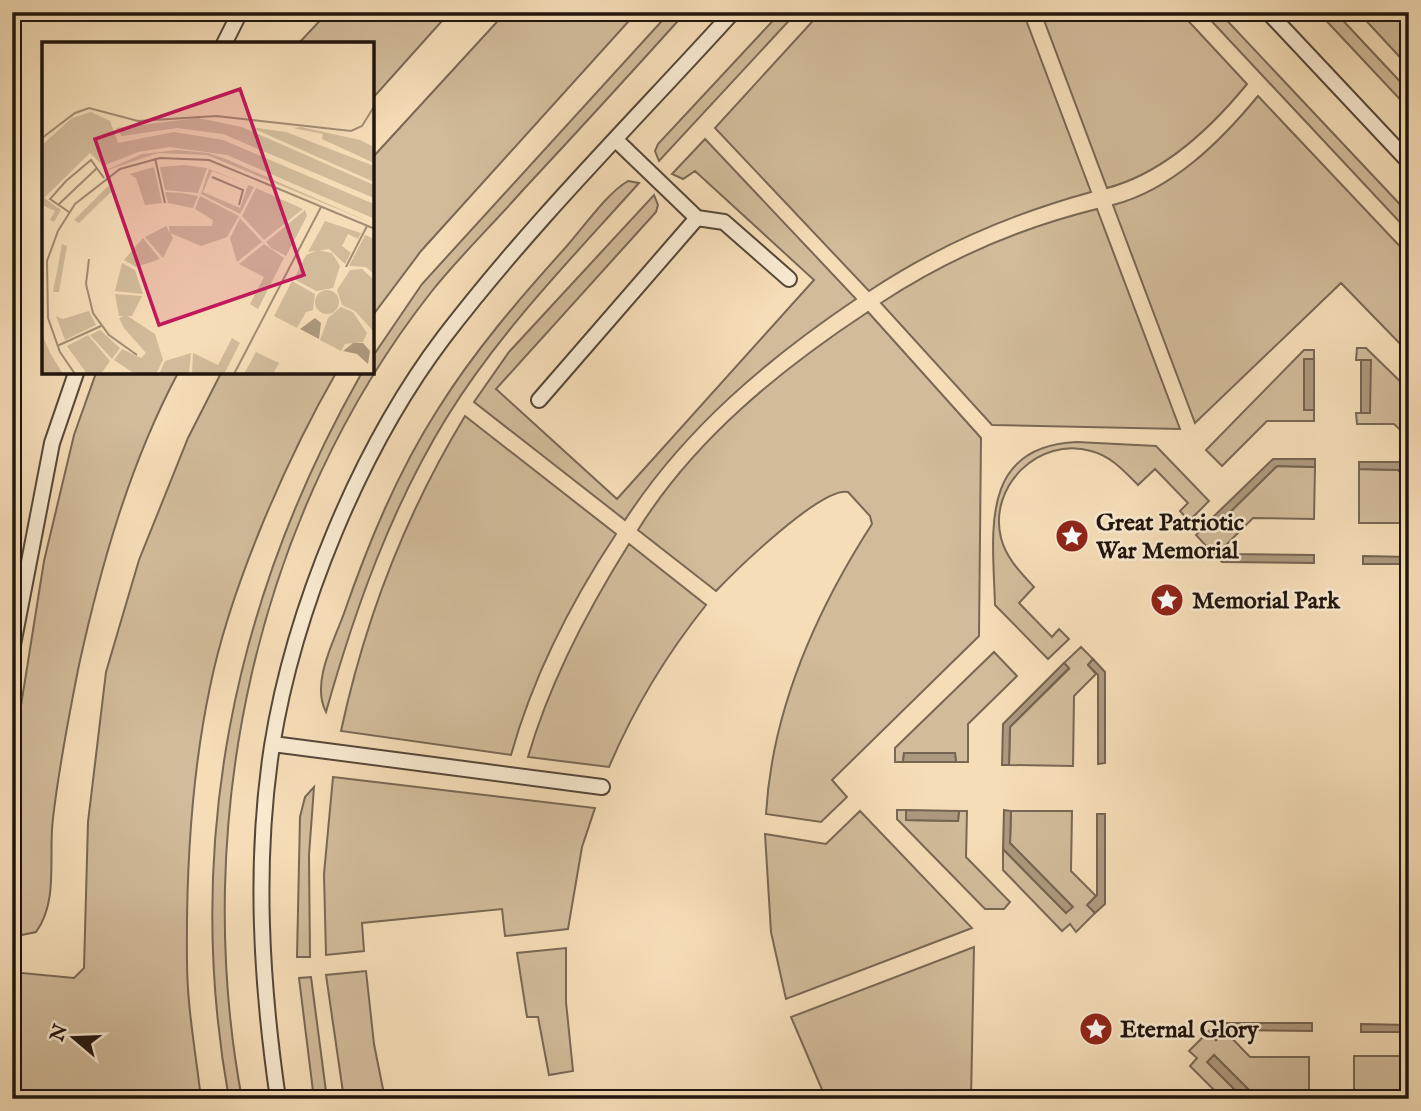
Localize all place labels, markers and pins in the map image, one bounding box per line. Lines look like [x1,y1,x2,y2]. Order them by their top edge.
place label: Great Patriotic War Memorial [1095,508,1244,567]
place icon: Great Patriotic War Memorial [1053,517,1091,555]
place icon: Memorial Park [1148,581,1186,619]
place label: Memorial Park [1192,586,1341,617]
place icon: Eternal Glory [1077,1010,1115,1048]
place label: Eternal Glory [1120,1015,1260,1046]

